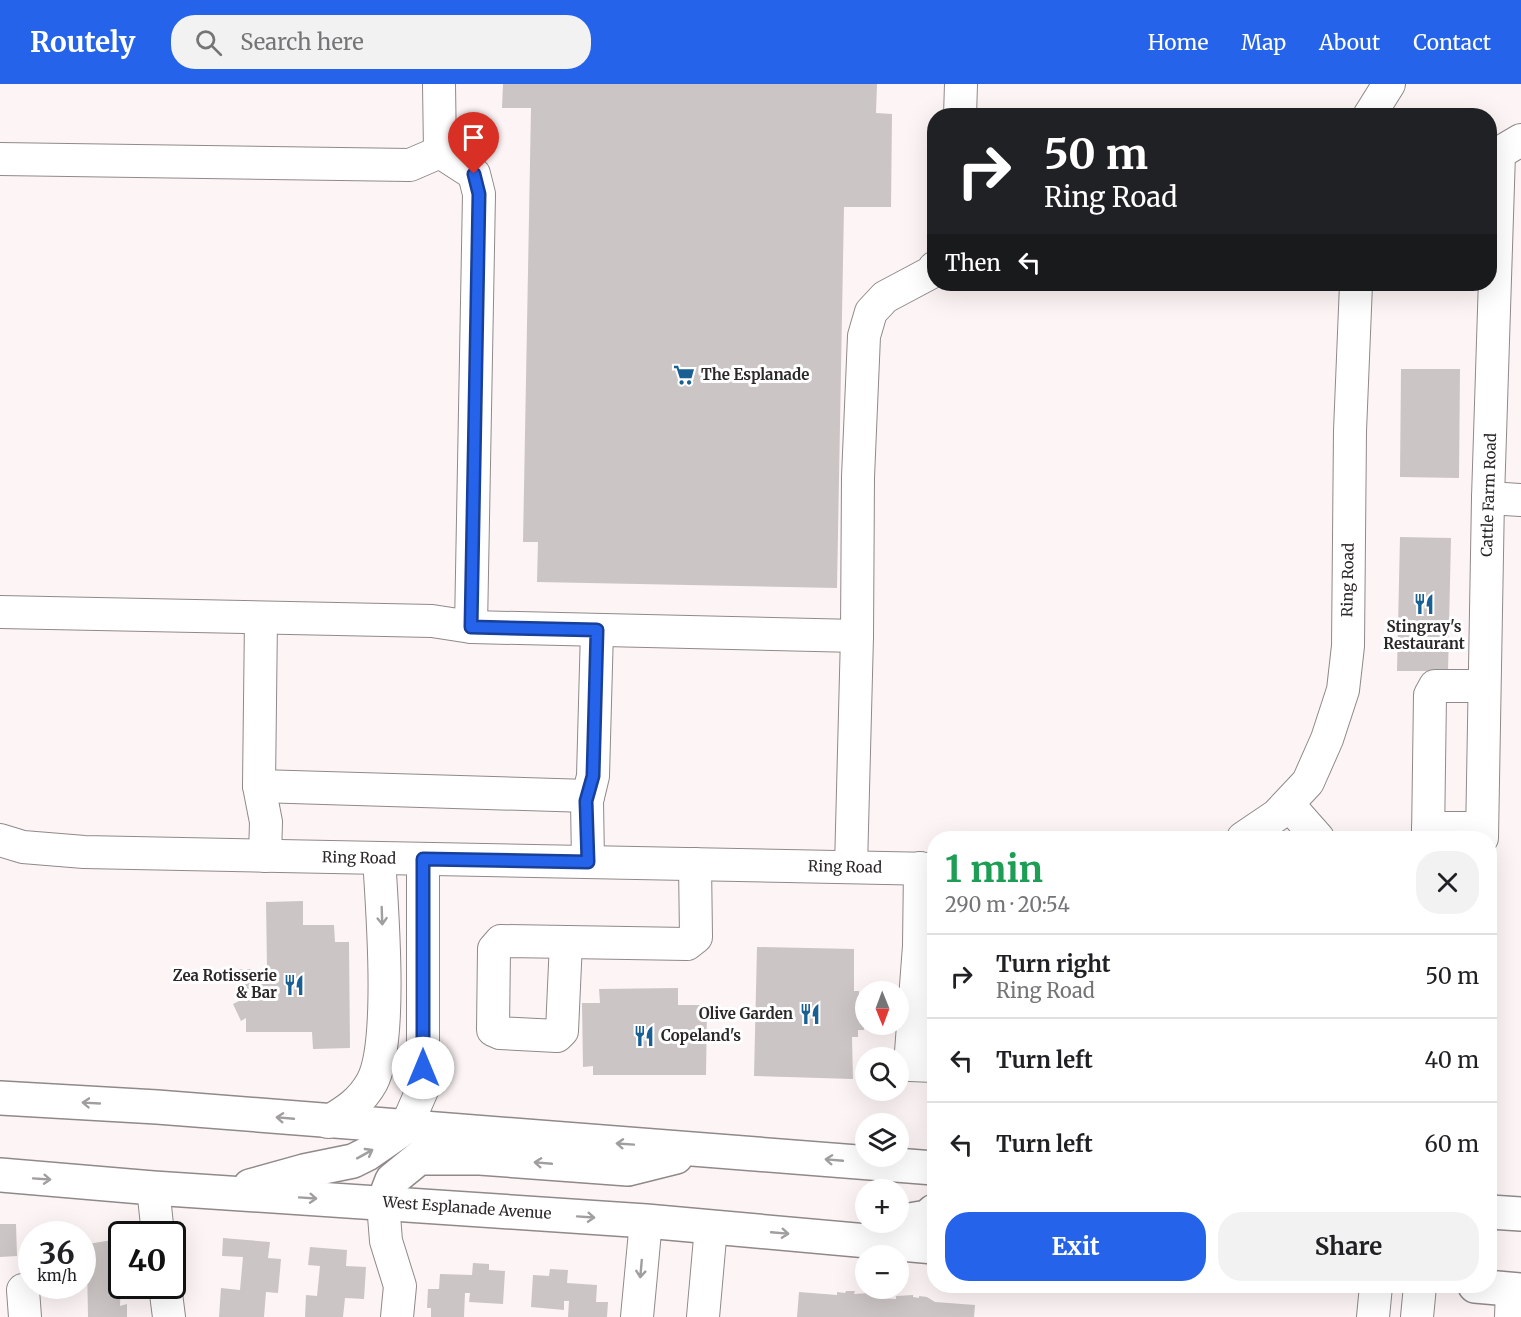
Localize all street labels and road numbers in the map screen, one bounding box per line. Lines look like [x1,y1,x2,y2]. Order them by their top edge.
street label: Cattle Farm Road [1477,433,1500,557]
street label: Ring Road [1337,543,1358,617]
street label: Ring Road [322,847,396,868]
street label: Ring Road [808,856,882,877]
street label: West Esplanade Avenue [381,1192,552,1223]

